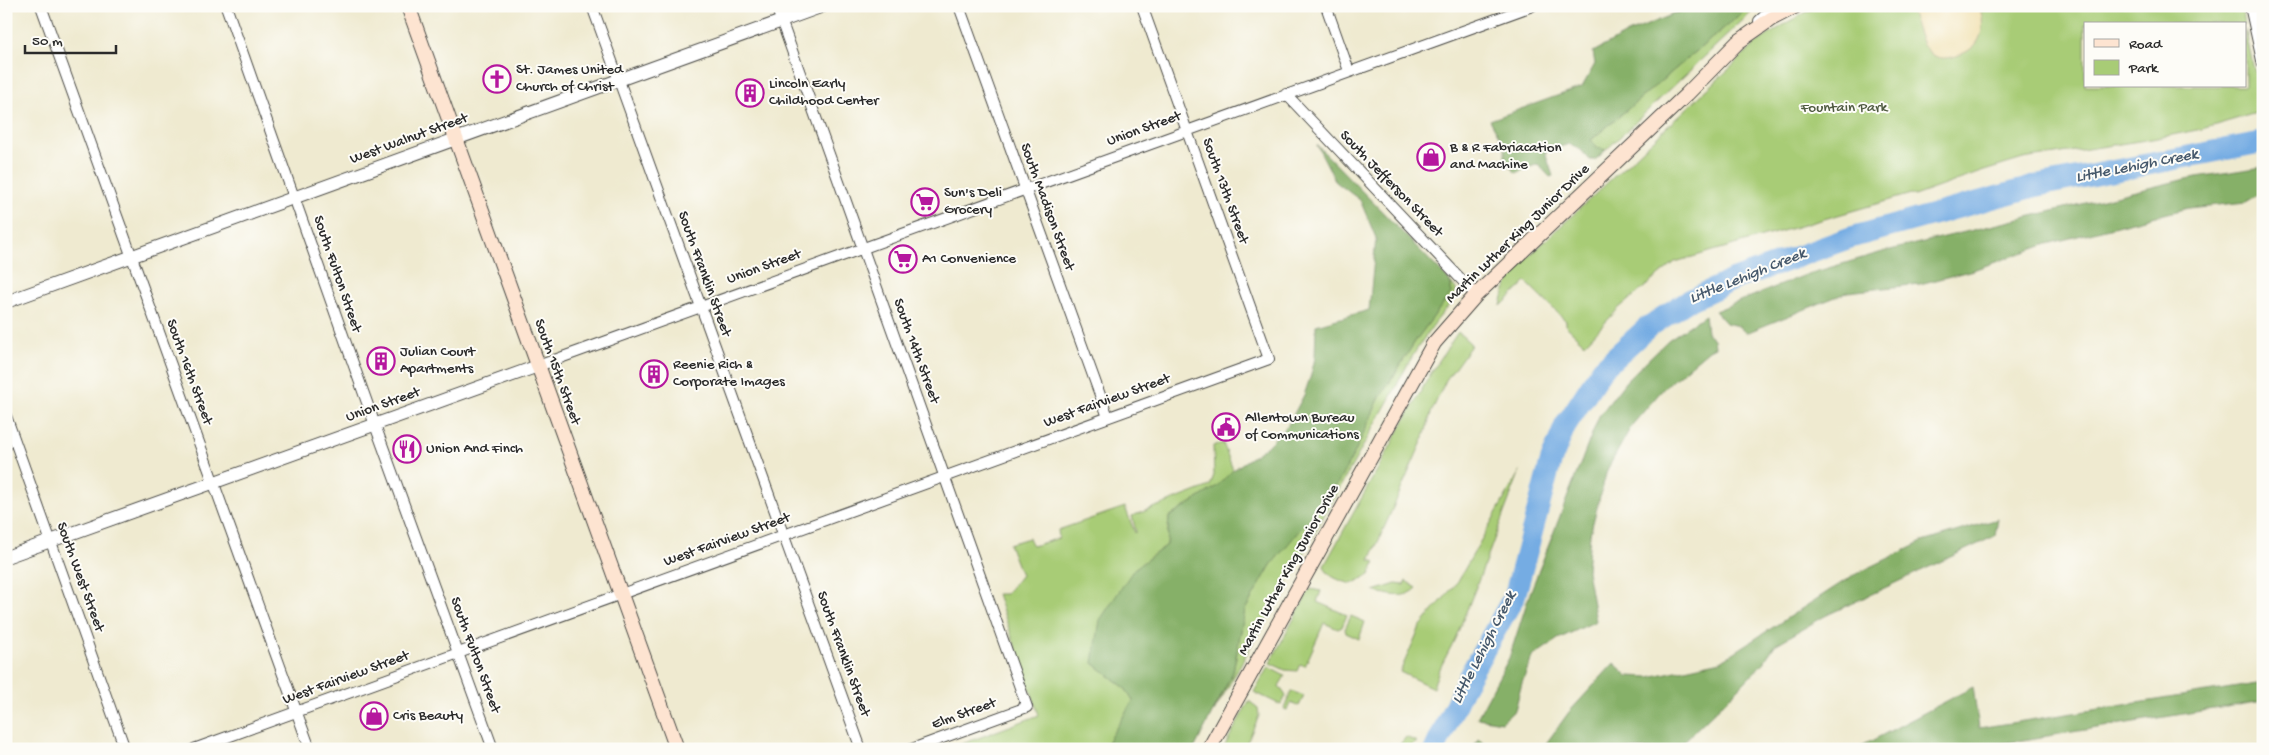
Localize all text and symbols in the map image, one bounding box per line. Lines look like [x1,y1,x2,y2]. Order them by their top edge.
scale bar [25,22,116,54]
legend [2084,22,2246,88]
text: 50 m [32,33,63,51]
text: Road [2129,36,2163,54]
text: Park [2128,60,2159,78]
place label: St. James United Church of Christ [516,61,624,96]
church icon: St. James United Church of Christ [482,64,512,94]
place label: Lincoln Early Childhood Center [769,75,880,110]
building icon: Lincoln Early Childhood Center [735,78,765,108]
park label: Fountain Park [1800,99,1889,117]
street label: Union Street [1105,107,1185,151]
street label: West Walnut Street [348,109,472,169]
street label: South Jefferson Street [1335,127,1448,242]
street label: South 13th Street [1198,136,1253,248]
place label: B & R Fabriacation and Machine [1449,139,1562,174]
street label: South Madison Street [1016,141,1079,275]
shop icon: B & R Fabriacation and Machine [1416,142,1446,172]
water label: Little Lehigh Creek [2075,146,2201,188]
street label: Martin Luther King Junior Drive [1442,160,1594,307]
place label: Sun's Deli Grocery [944,184,1002,219]
supermarket icon: Sun's Deli Grocery [910,187,940,217]
street label: South Franklin Street [673,209,736,341]
street label: South Fulton Street [309,213,366,336]
supermarket icon: A1 Convenience [888,244,918,274]
water label: Little Lehigh Creek [1687,244,1811,309]
street label: Union Street [725,245,805,289]
place label: A1 Convenience [922,250,1016,268]
street label: South 14th Street [889,296,944,408]
street label: South 16th Street [162,317,217,429]
street label: South 15th Street [530,317,585,429]
place label: Julian Court Apartments [400,343,477,378]
building icon: Julian Court Apartments [366,346,396,376]
place label: Reenie Rich & Corporate Images [673,356,785,391]
building icon: Reenie Rich & Corporate Images [639,359,669,389]
street label: West Fairview Street [1041,369,1174,432]
street label: Union Street [344,383,424,427]
place label: Allentown Bureau of Communications [1245,409,1359,444]
public building icon: Allentown Bureau of Communications [1211,412,1241,442]
restaurant icon: Union And Finch [392,434,422,464]
place label: Union And Finch [426,440,523,458]
street label: Martin Luther King Junior Drive [1234,481,1344,659]
street label: West Fairview Street [661,508,794,571]
street label: South West Street [52,520,109,636]
water label: Little Lehigh Creek [1448,587,1522,707]
street label: South Franklin Street [812,589,875,721]
street label: South Fulton Street [446,595,505,717]
street label: West Fairview Street [280,646,413,709]
street label: Elm Street [930,693,1000,734]
shop icon: Cris Beauty [359,701,389,731]
place label: Cris Beauty [393,707,464,725]

